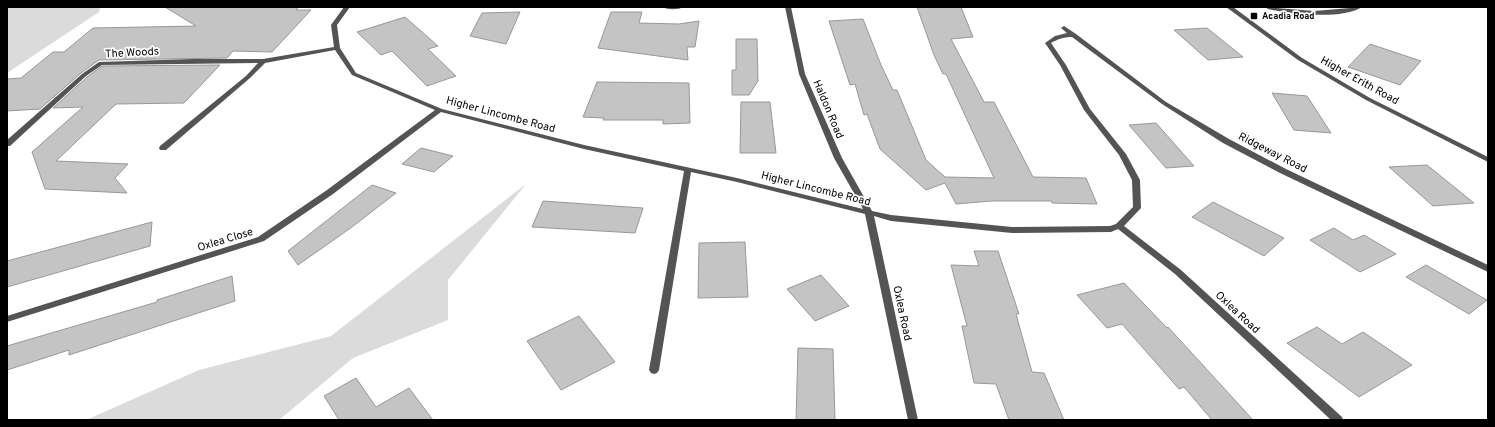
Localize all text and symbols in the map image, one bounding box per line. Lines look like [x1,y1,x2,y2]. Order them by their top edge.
marker: Acadia Road [1249,11,1259,21]
place label: Acadia Road [1262,11,1315,22]
street label: The Woods [105,45,159,61]
street label: Higher Erith Road [1318,54,1401,108]
street label: Haldon Road [809,78,847,141]
street label: Higher Lincombe Road [445,94,557,136]
street label: Ridgeway Road [1236,129,1309,176]
street label: Higher Lincombe Road [759,169,872,209]
street label: Oxlea Close [196,225,255,255]
street label: Oxlea Road [889,284,915,342]
street label: Oxlea Road [1212,289,1263,337]

